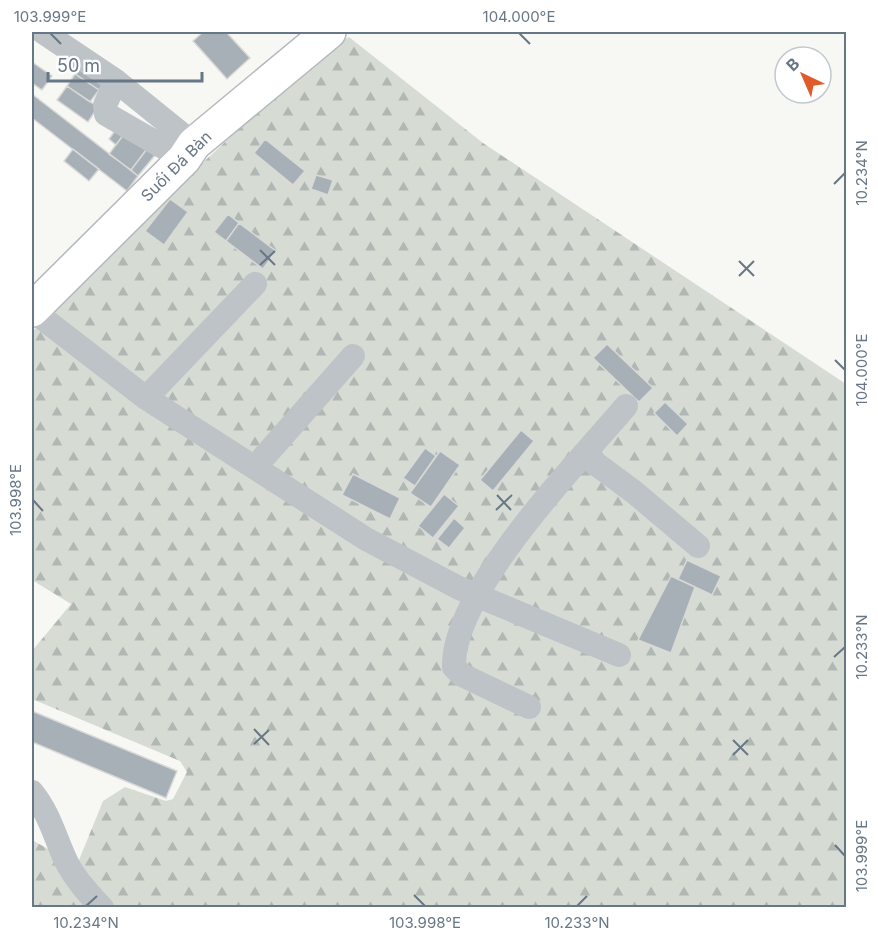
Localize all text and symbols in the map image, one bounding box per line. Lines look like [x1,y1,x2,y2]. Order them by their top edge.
text: 103.999°E [14,7,86,26]
text: 104.000°E [483,7,555,26]
scale bar [48,45,202,83]
north arrow [773,45,833,105]
text: B [782,53,803,75]
text: 50 m [57,55,100,76]
street label: Suối Đá Bàn [137,127,215,205]
text: 10.234°N [852,140,871,206]
text: 104.000°E [852,334,871,406]
text: 103.998°E [6,464,25,536]
text: 10.233°N [852,614,871,680]
text: 103.999°E [852,820,871,892]
text: 10.234°N [53,913,119,932]
text: 103.998°E [389,913,461,932]
text: 10.233°N [544,913,610,932]

